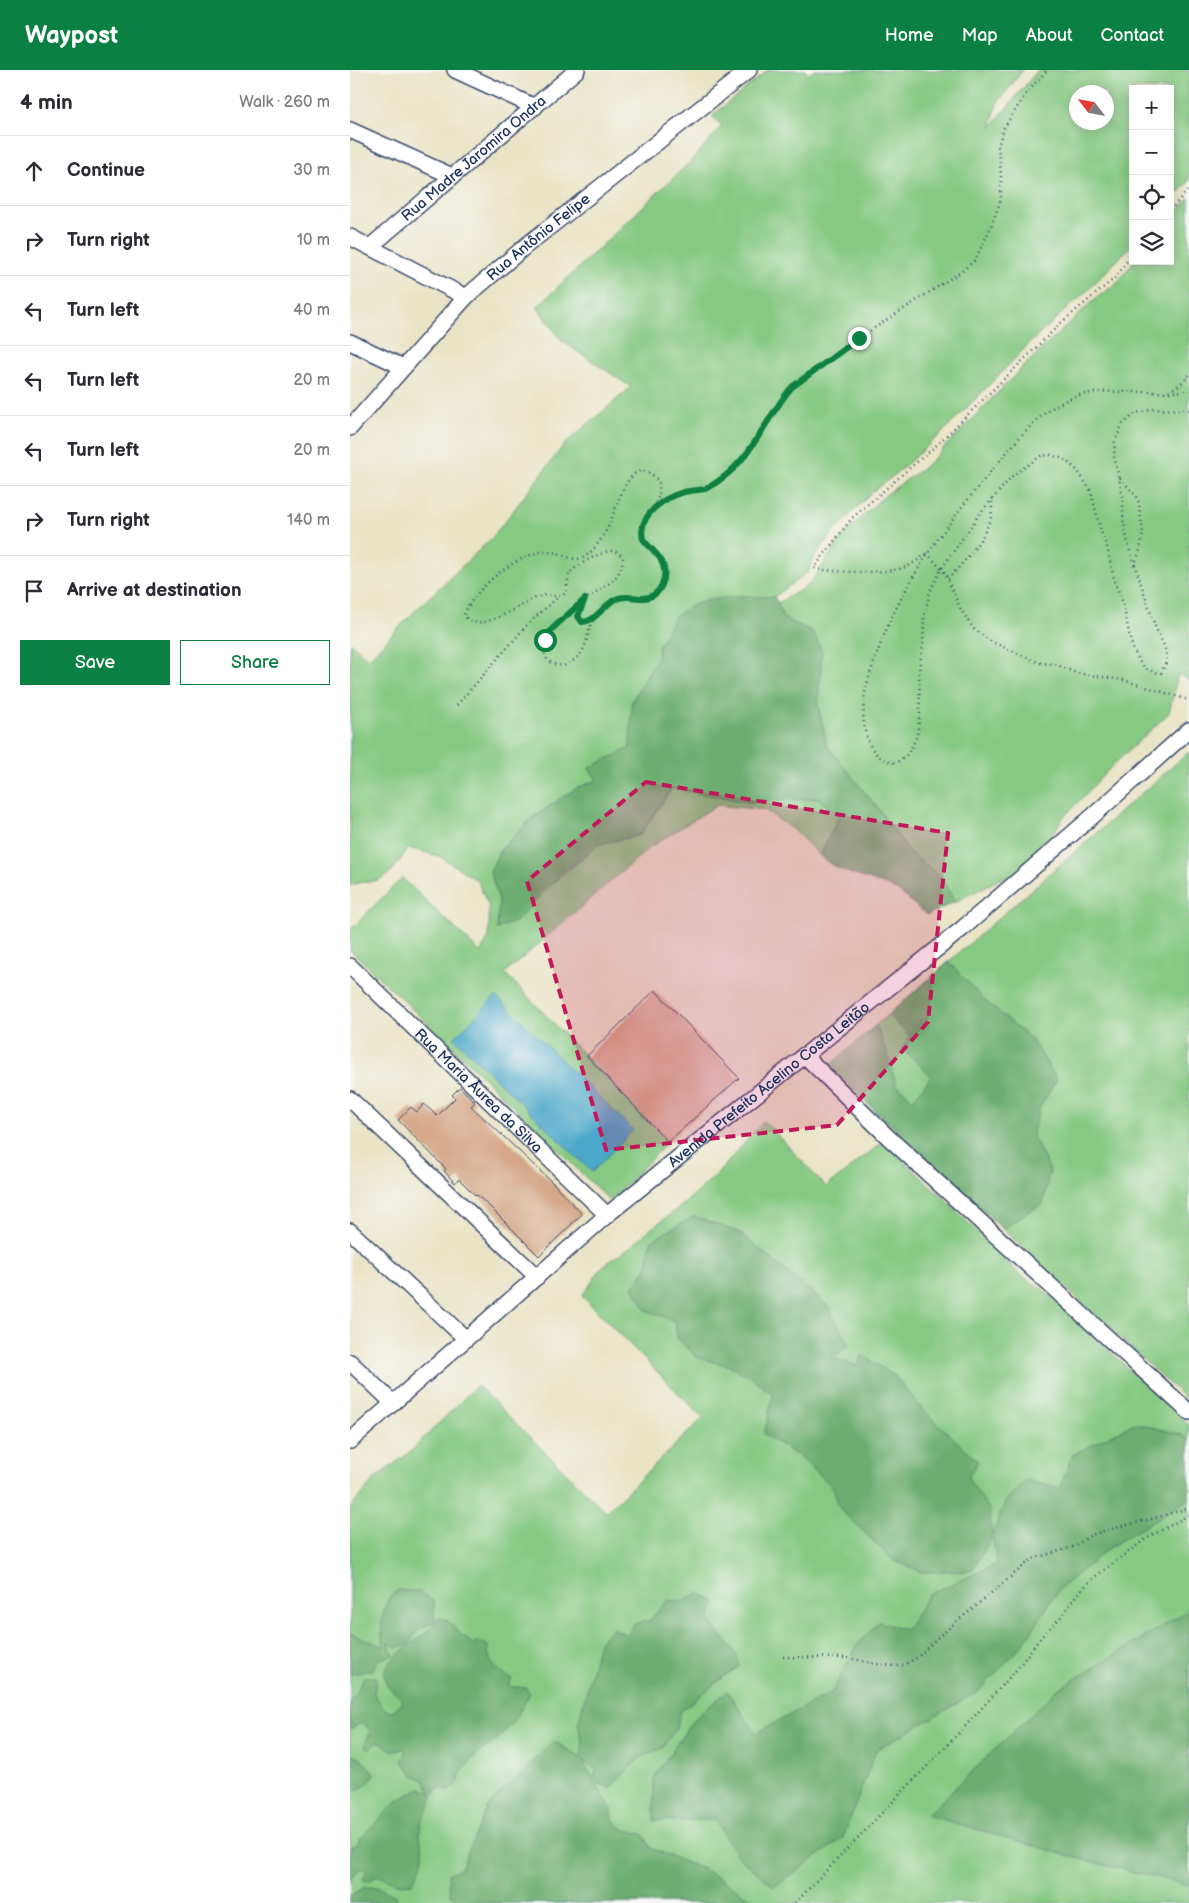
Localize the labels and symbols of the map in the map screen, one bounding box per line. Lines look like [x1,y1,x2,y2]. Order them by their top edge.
north arrow [1069,85,1114,130]
street label: Rua Madre Jaromira Ondra [397,91,550,225]
street label: Rua Antônio Felipe [483,189,594,285]
route end [848,327,871,350]
route start [534,629,557,652]
street label: Avenida Prefeito Acelino Costa Leitão [664,998,873,1172]
street label: Rua Maria Áurea da Silva [411,1024,547,1157]

